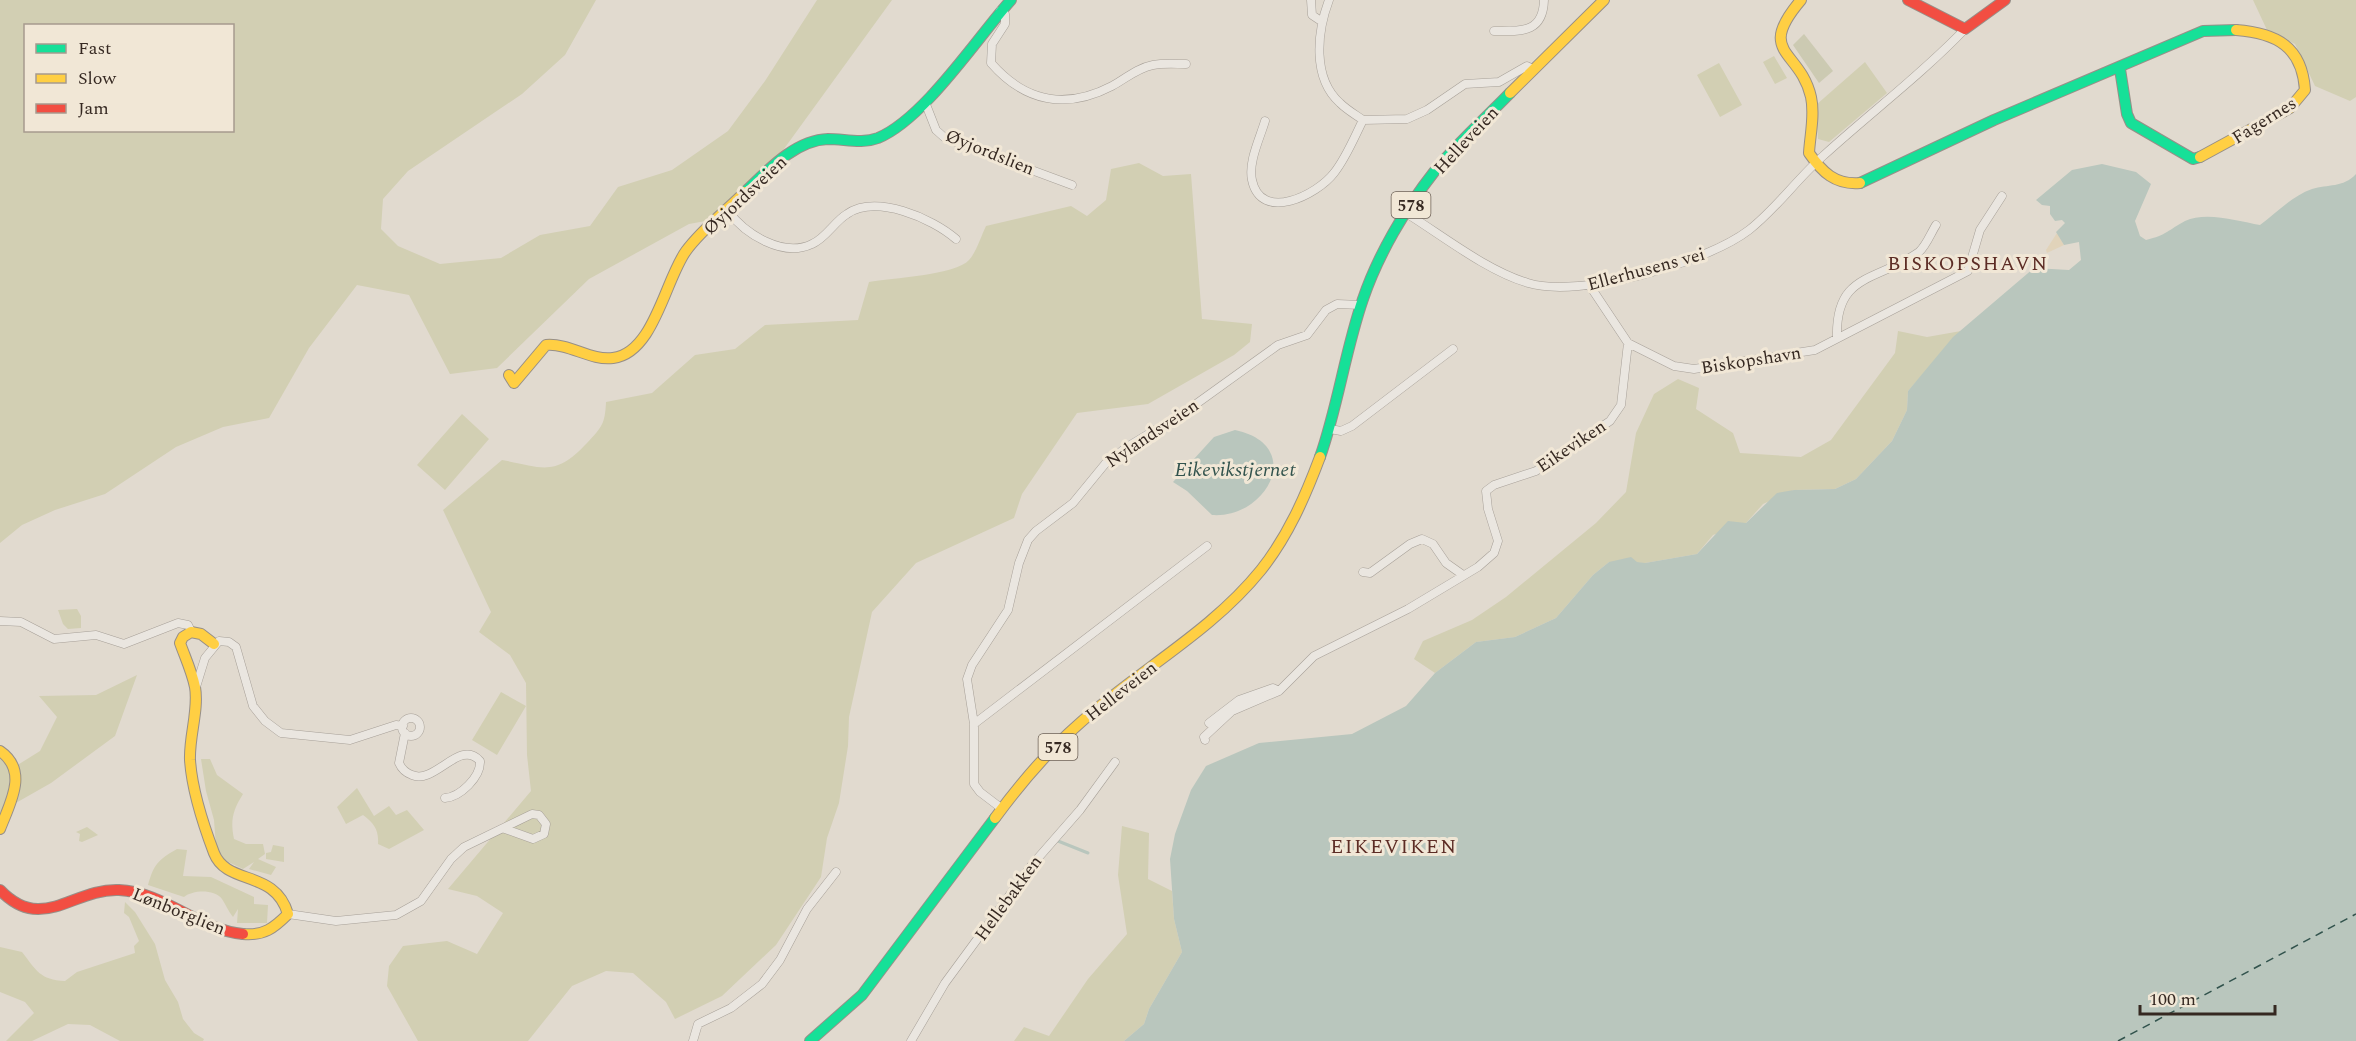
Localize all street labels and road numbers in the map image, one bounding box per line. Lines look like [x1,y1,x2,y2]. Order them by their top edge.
street label: Fagernes [2227,90,2302,151]
street label: Helleveien [1428,100,1505,181]
street label: Øyjordslien [941,122,1038,183]
street label: Øyjordsveien [697,149,793,241]
road number: 578 [1392,192,1430,218]
street label: Ellerhusens vei [1584,241,1708,298]
street label: Biskopshavn [1699,339,1803,382]
street label: Nylandsveien [1100,392,1204,475]
street label: Eikeviken [1531,413,1612,480]
street label: Helleveien [1080,655,1163,728]
road number: 578 [1038,734,1078,760]
street label: Hellebakken [968,850,1049,947]
street label: Lønborglien [128,881,229,942]

